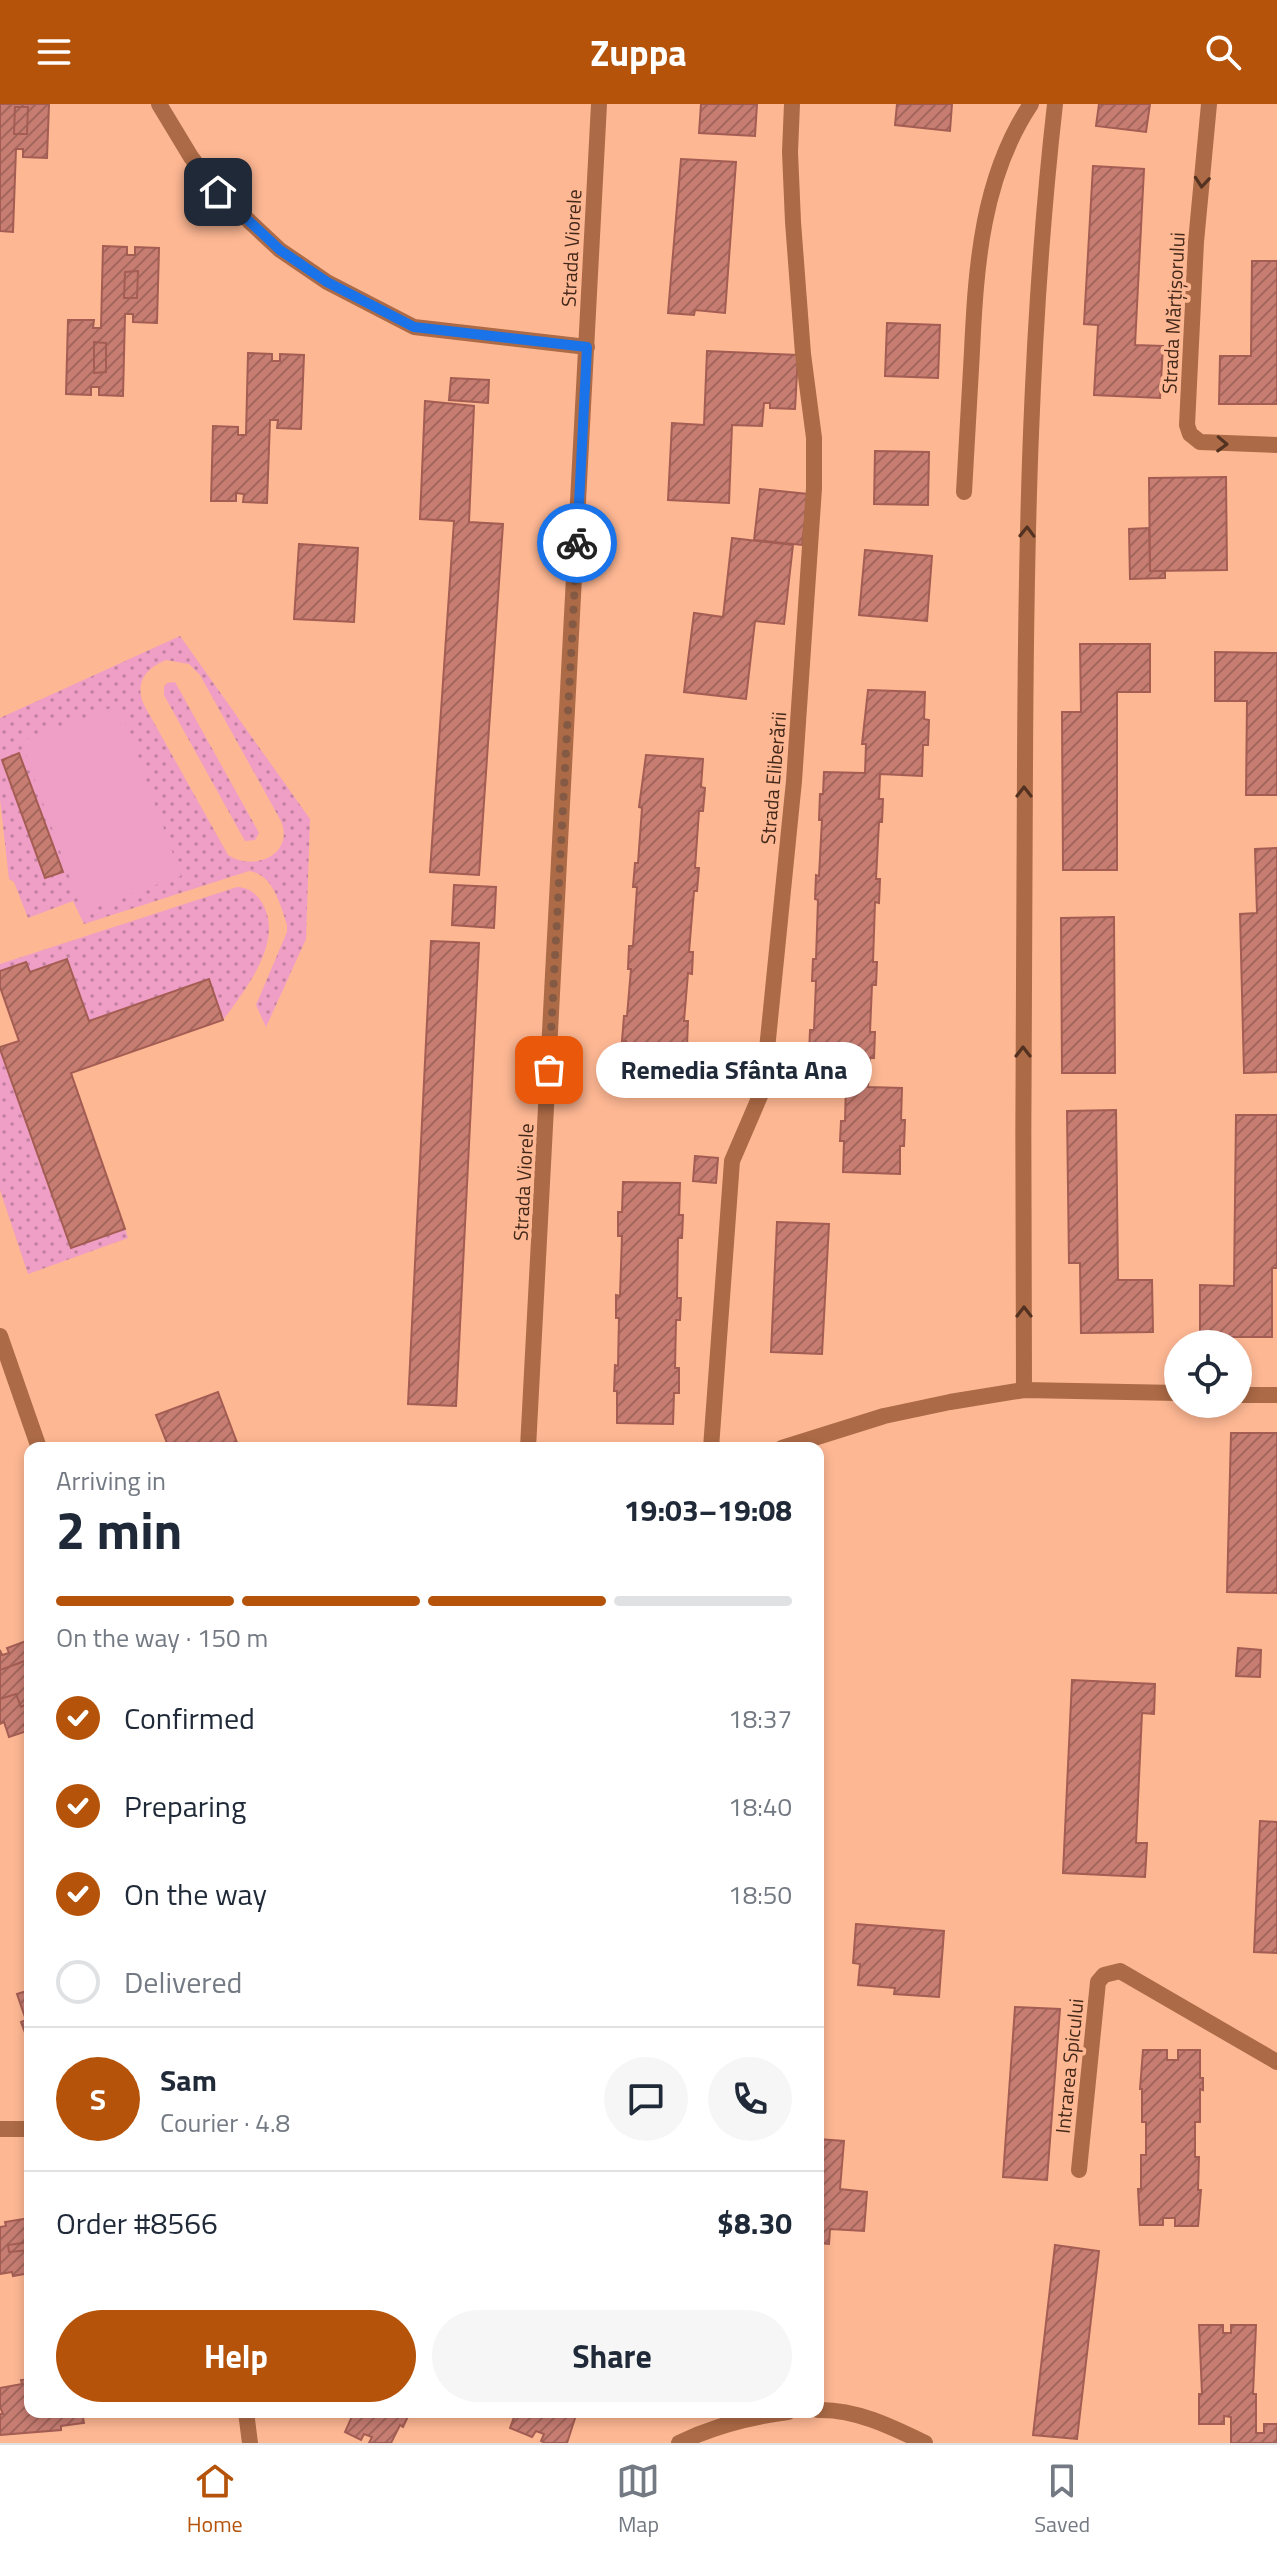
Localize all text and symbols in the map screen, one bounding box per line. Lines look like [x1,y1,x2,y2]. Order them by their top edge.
text: Zuppa [590,25,687,80]
icon: menu [32,30,76,74]
icon: search [1201,30,1245,74]
pin [184,158,252,226]
icon: home [196,170,240,214]
one-way arrow [1194,176,1211,189]
street label: Strada Viorele [552,188,590,308]
street label: Strada Mărțișorului [1153,231,1193,395]
one-way arrow [1216,435,1229,452]
courier [537,503,617,583]
icon: bike [555,521,599,565]
one-way arrow [1018,525,1036,538]
street label: Strada Eliberării [752,710,794,846]
one-way arrow [1016,785,1033,798]
pin [515,1036,583,1104]
callout: Remedia Sfânta Ana [597,1042,873,1098]
one-way arrow [1014,1045,1032,1058]
icon: bag [527,1048,571,1092]
text: Remedia Sfânta Ana [621,1050,847,1089]
street label: Strada Viorele [504,1122,542,1242]
one-way arrow [1015,1305,1033,1318]
map controls [1164,1330,1252,1418]
button: locate [1164,1330,1252,1418]
text: Arriving in [56,1461,166,1500]
text: 19:03–19:08 [624,1487,792,1533]
text: 2 min [56,1490,182,1569]
text: On the way · 150 m [56,1618,268,1657]
text: Confirmed [124,1695,255,1741]
icon: check [56,1696,100,1740]
text: 18:37 [728,1699,792,1738]
text: Preparing [124,1783,246,1829]
icon: check [56,1784,100,1828]
text: 18:40 [728,1787,792,1826]
text: On the way [124,1871,267,1917]
icon: check [56,1872,100,1916]
text: 18:50 [728,1875,792,1914]
text: Delivered [124,1959,242,2005]
street label: Intrarea Spicului [1047,1997,1091,2135]
text: Sam [160,2057,217,2103]
button: chat [604,2057,688,2141]
button: phone [708,2057,792,2141]
text: S [90,2076,106,2122]
text: Courier · 4.8 [160,2103,290,2142]
text: Order #8566 [56,2200,218,2246]
text: $8.30 [717,2200,792,2246]
button: Help [56,2310,416,2402]
button: Share [432,2310,792,2402]
tab: Home [187,2459,243,2541]
tab: Map [616,2459,660,2541]
tab: Saved [1034,2459,1090,2541]

